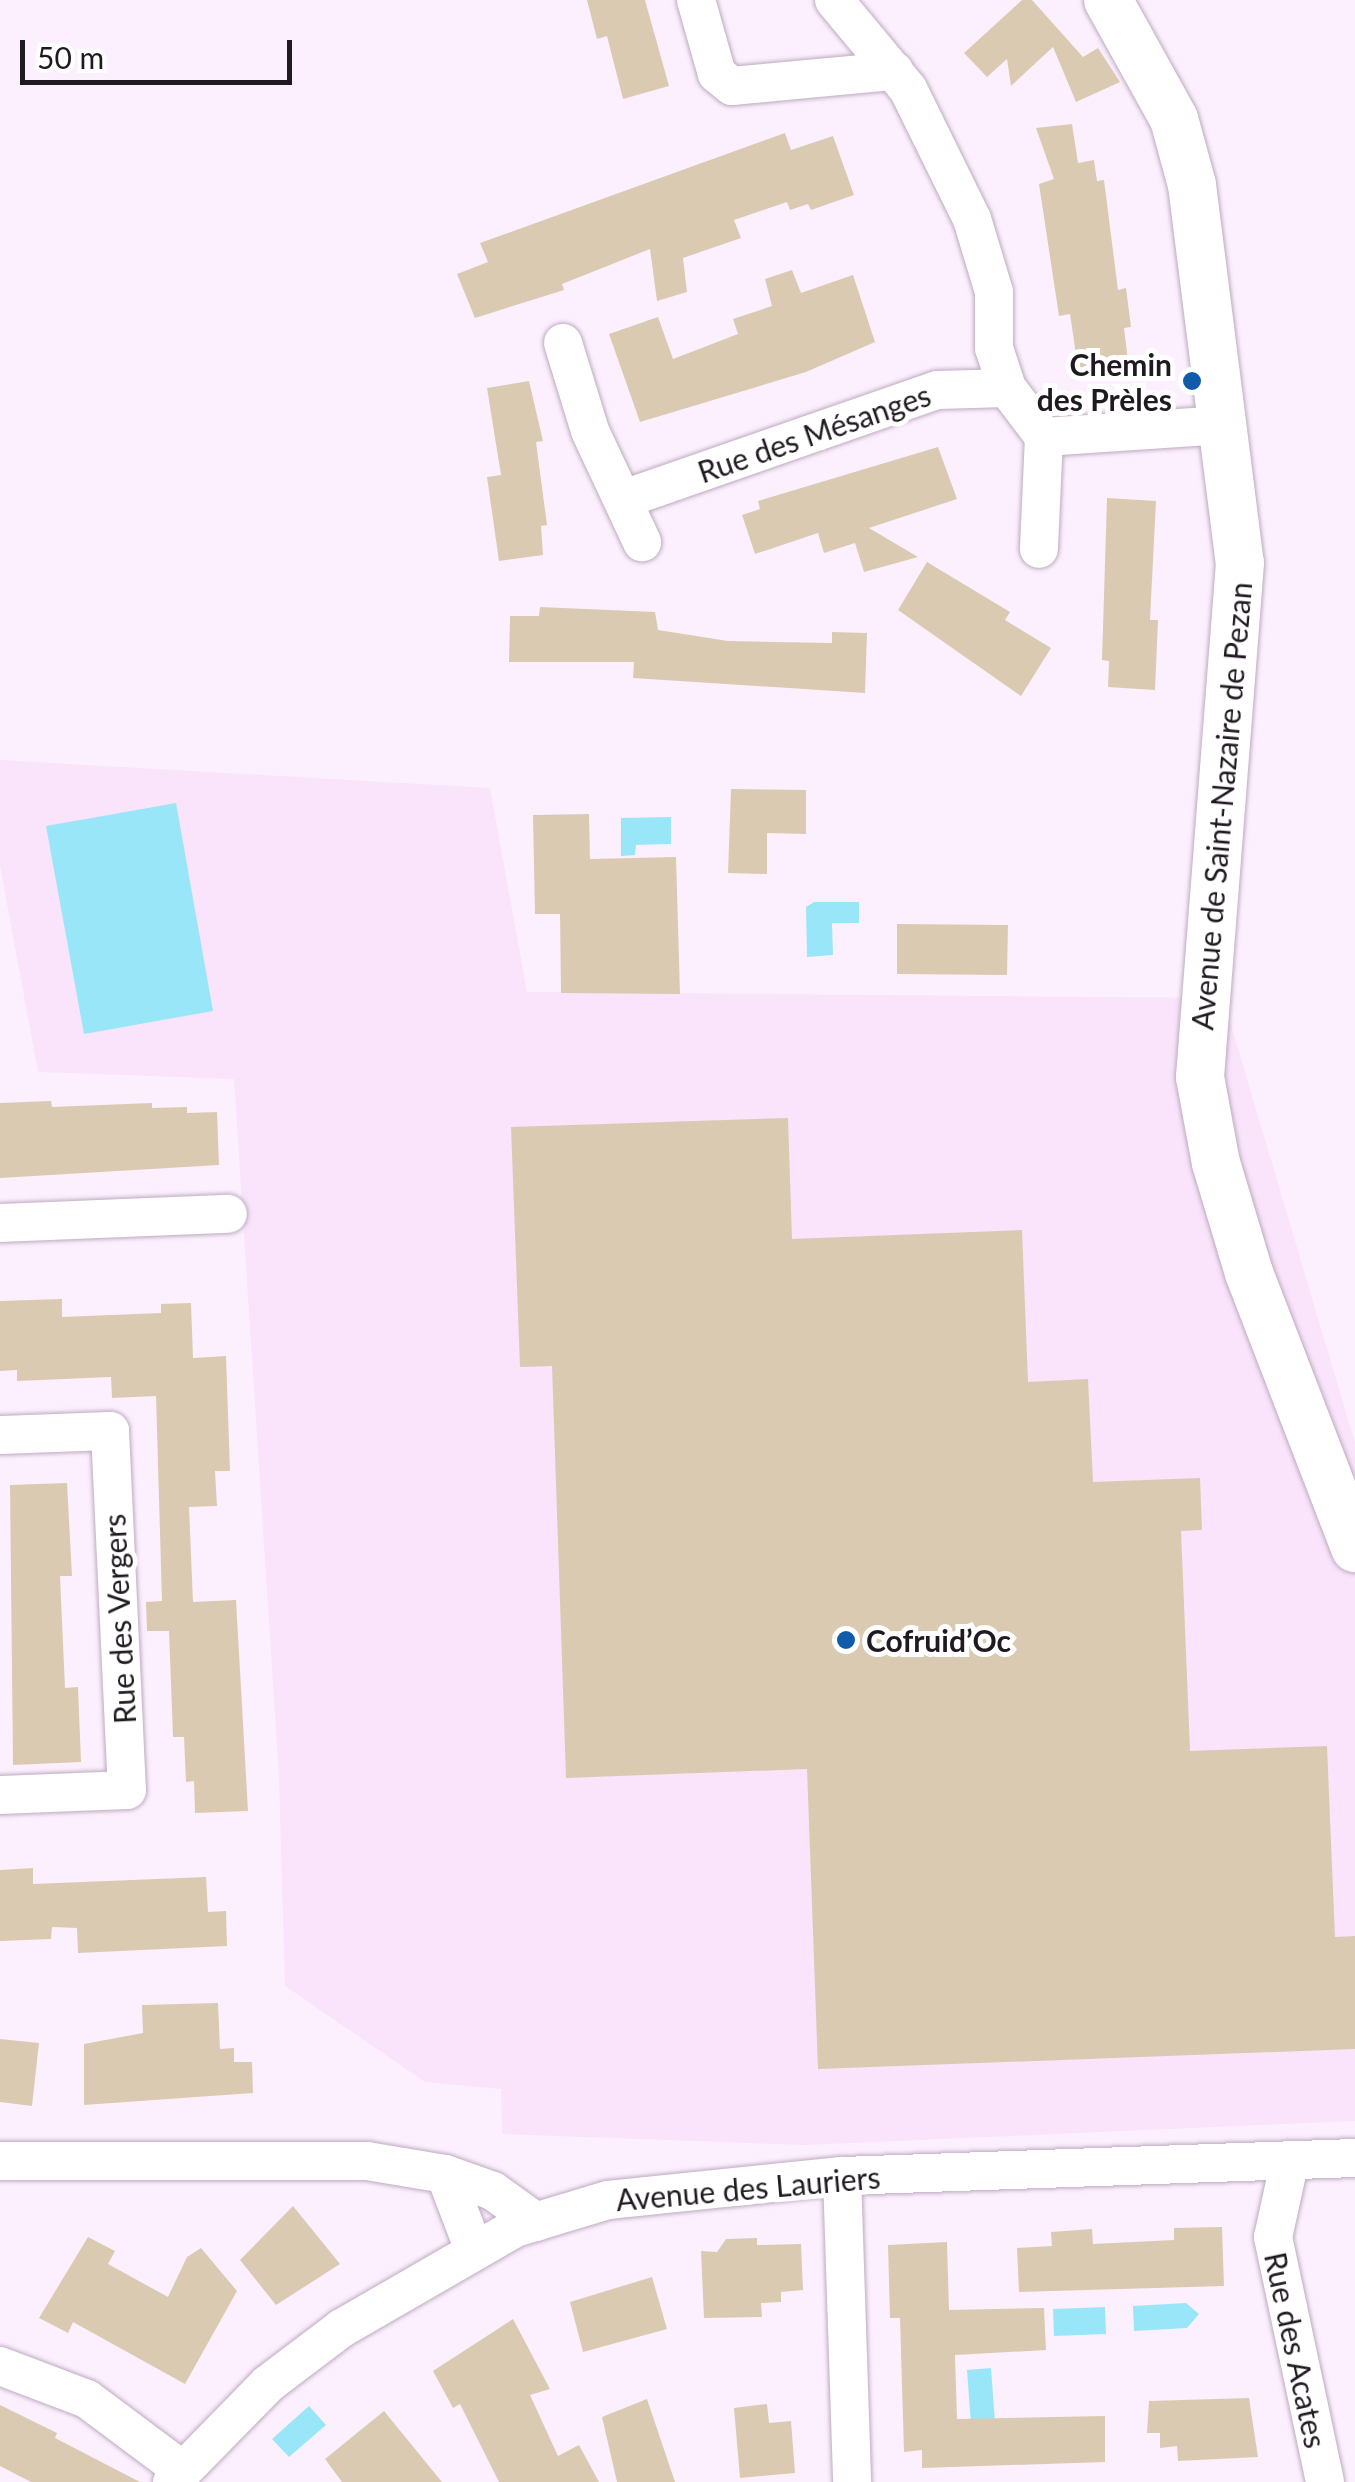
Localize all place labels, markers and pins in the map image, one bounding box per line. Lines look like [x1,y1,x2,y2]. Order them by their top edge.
place label: Chemin des Prèles [1037,346,1172,416]
marker: Chemin des Prèles [1181,370,1203,392]
place label: Cofruid’Oc [866,1622,1011,1658]
marker: Cofruid’Oc [835,1629,857,1651]

